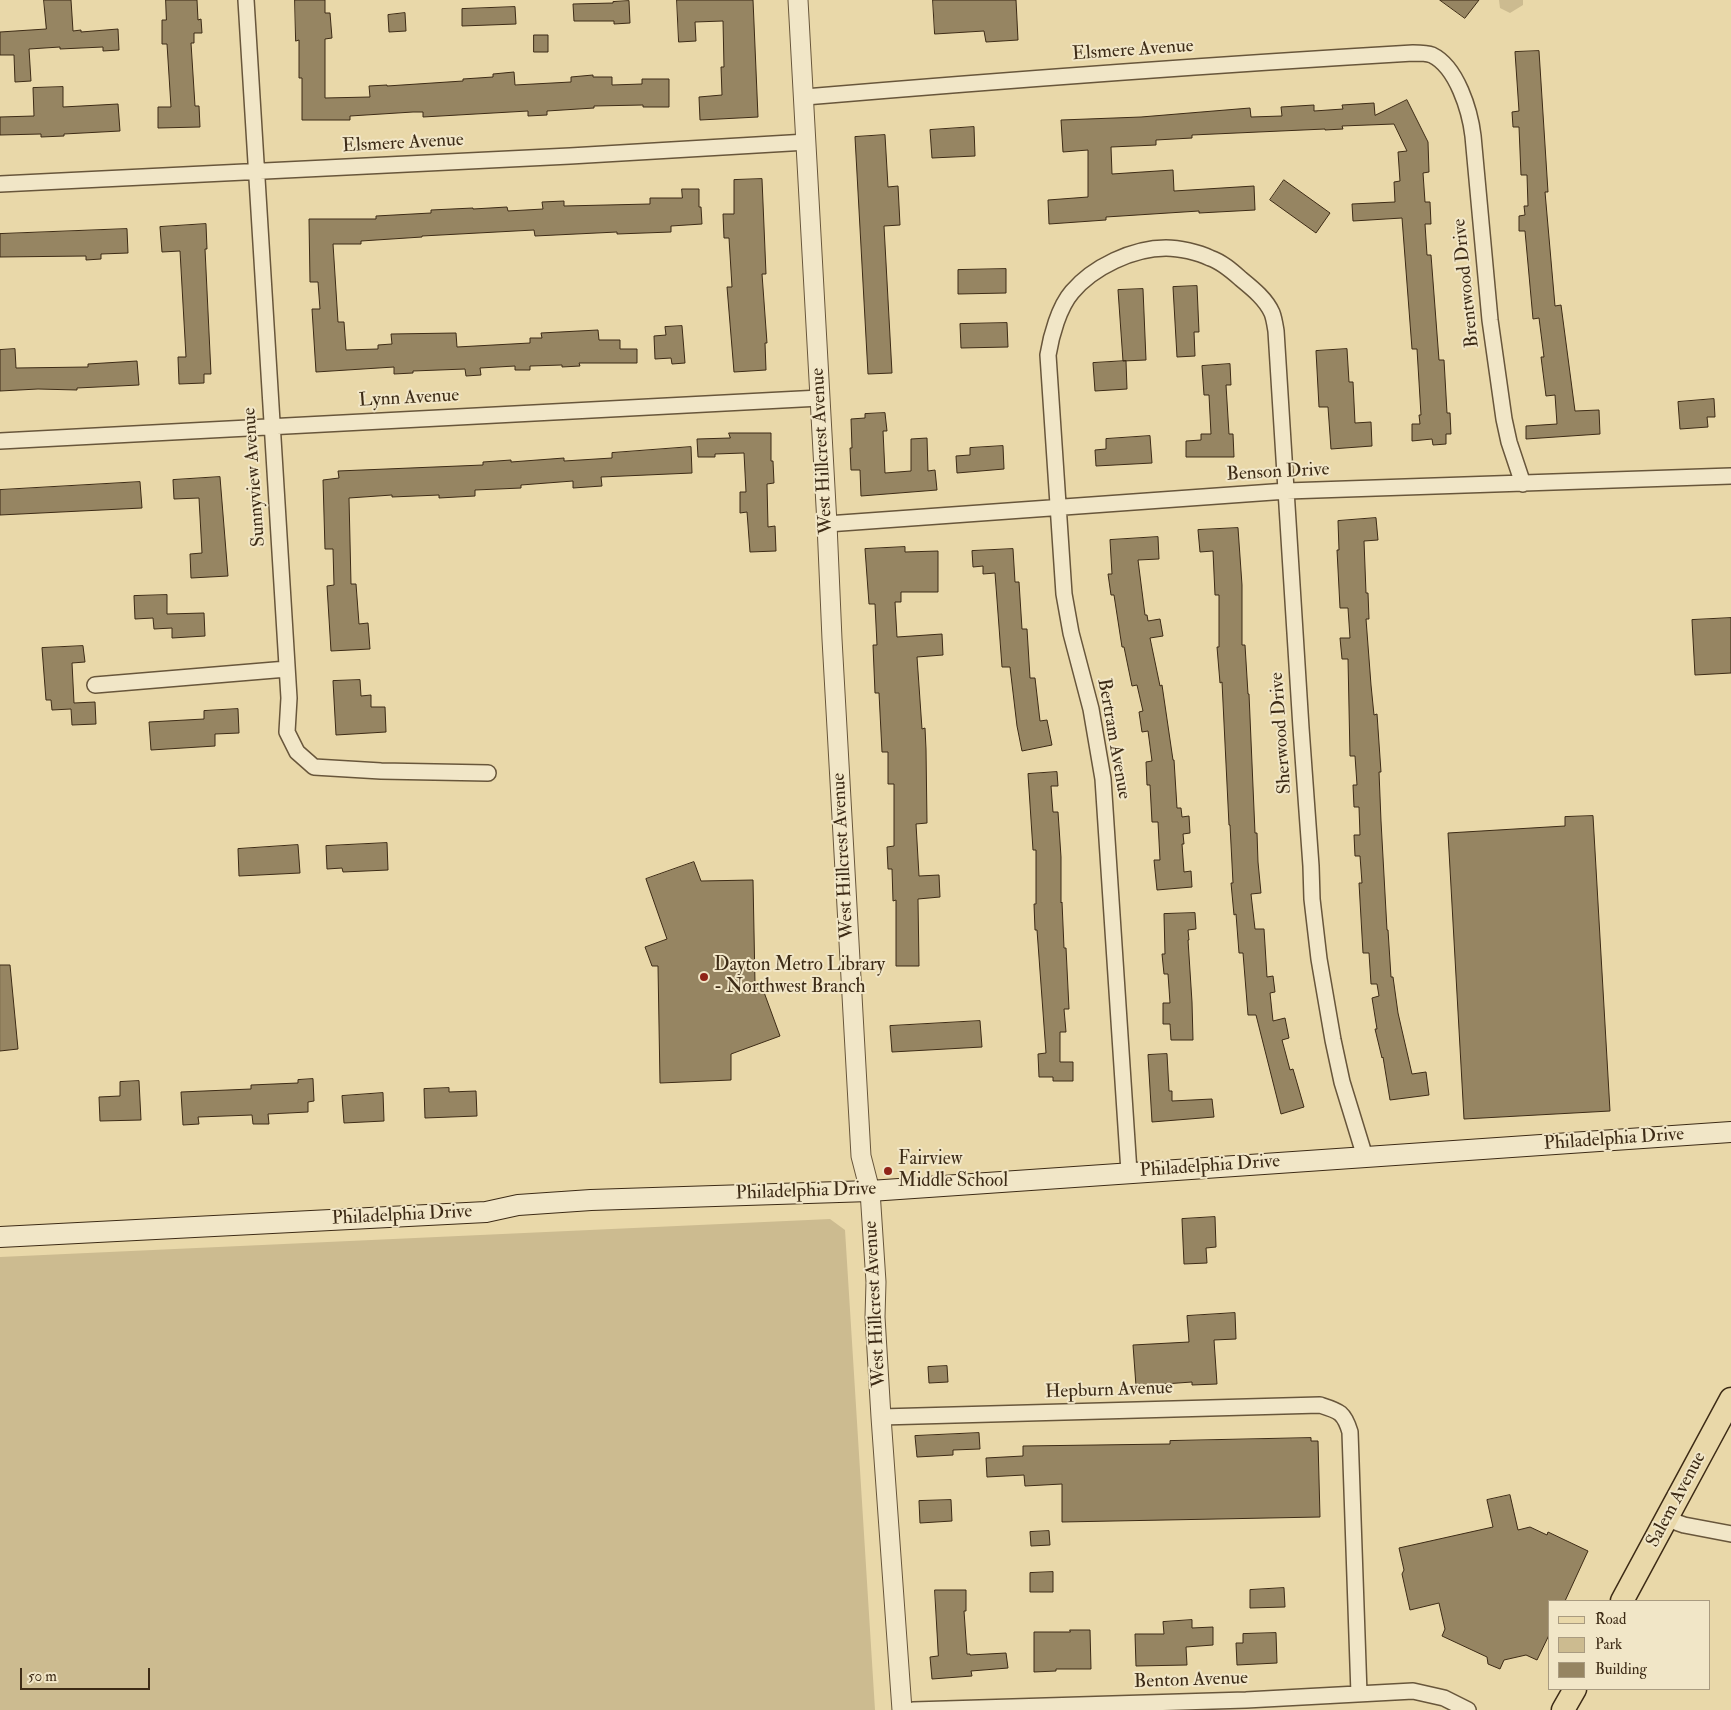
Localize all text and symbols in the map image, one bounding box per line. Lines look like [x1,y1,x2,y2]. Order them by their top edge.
street label: Elsmere Avenue [1072,35,1194,67]
street label: Elsmere Avenue [342,129,464,159]
street label: Brentwood Drive [1449,217,1485,349]
street label: West Hillcrest Avenue [807,367,839,535]
street label: Lynn Avenue [358,385,460,413]
street label: Sunnyview Avenue [239,406,271,548]
street label: Benson Drive [1226,459,1330,487]
street label: Sherwood Drive [1266,671,1298,795]
street label: Bertram Avenue [1091,677,1135,801]
street label: West Hillcrest Avenue [828,772,860,940]
place label: Dayton Metro Library - Northwest Branch [714,955,885,999]
marker: Dayton Metro Library - Northwest Branch [698,971,710,983]
street label: Philadelphia Drive [1543,1124,1685,1156]
place label: Fairview Middle School [898,1149,1008,1193]
street label: Philadelphia Drive [1139,1151,1281,1183]
marker: Fairview Middle School [882,1165,894,1177]
street label: Philadelphia Drive [735,1178,877,1206]
street label: Philadelphia Drive [331,1201,473,1231]
street label: West Hillcrest Avenue [860,1220,892,1388]
street label: Hepburn Avenue [1045,1377,1173,1405]
street label: Salem Avenue [1642,1448,1712,1552]
legend [1548,1600,1711,1690]
text: Road [1595,1610,1626,1629]
text: Park [1595,1635,1622,1654]
scale bar [22,1658,152,1690]
text: Building [1595,1660,1647,1679]
text: 50 m [28,1667,57,1686]
street label: Benton Avenue [1134,1668,1248,1694]

